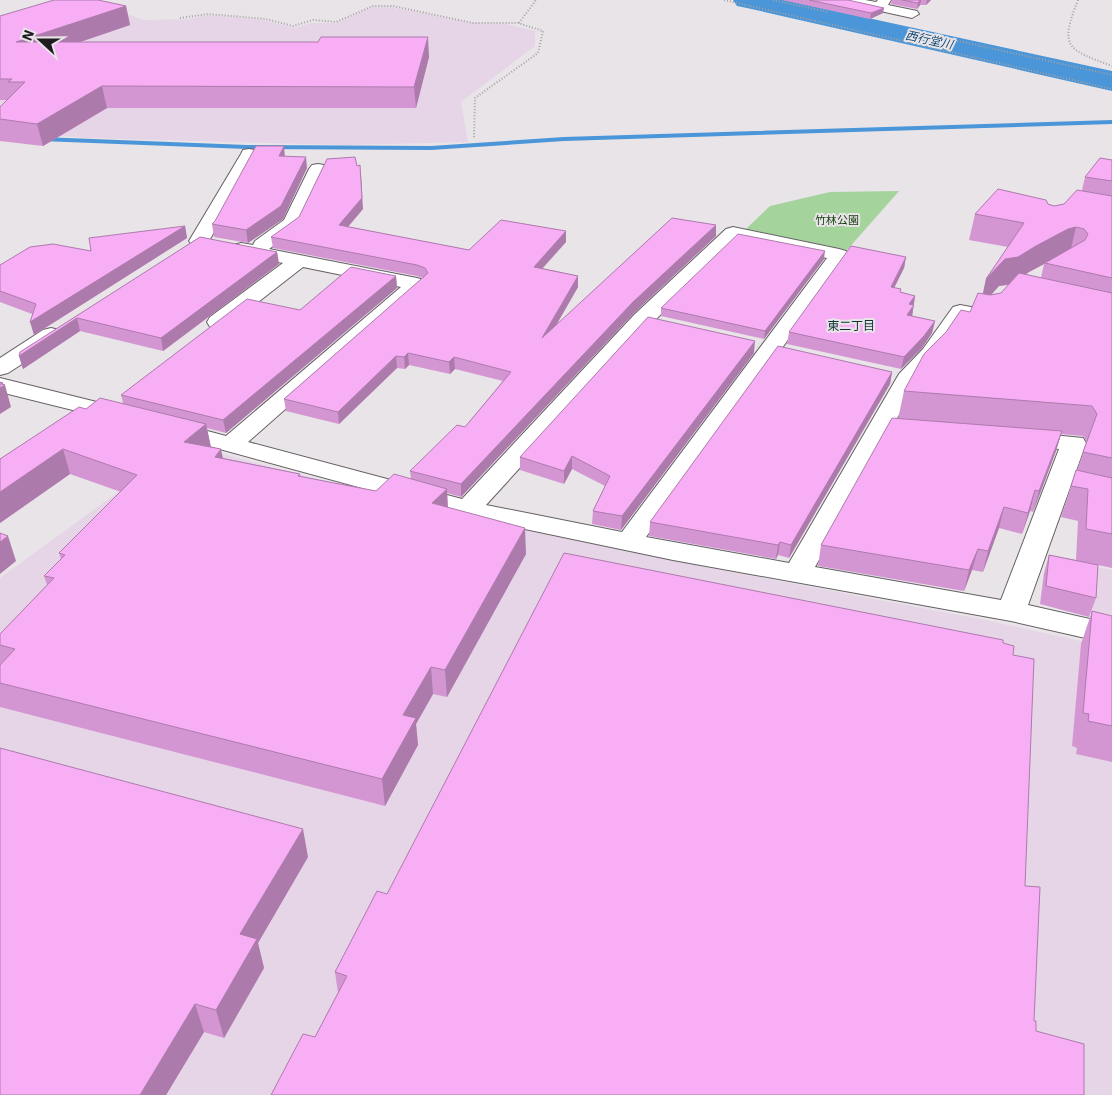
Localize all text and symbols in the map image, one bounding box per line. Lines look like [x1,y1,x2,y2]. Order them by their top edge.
north arrow [15,15,65,65]
text: N [18,27,38,43]
water label: 西行堂川 [904,27,956,52]
park label: 竹林公園 [815,213,859,227]
district label: 東二丁目 [827,318,875,333]

